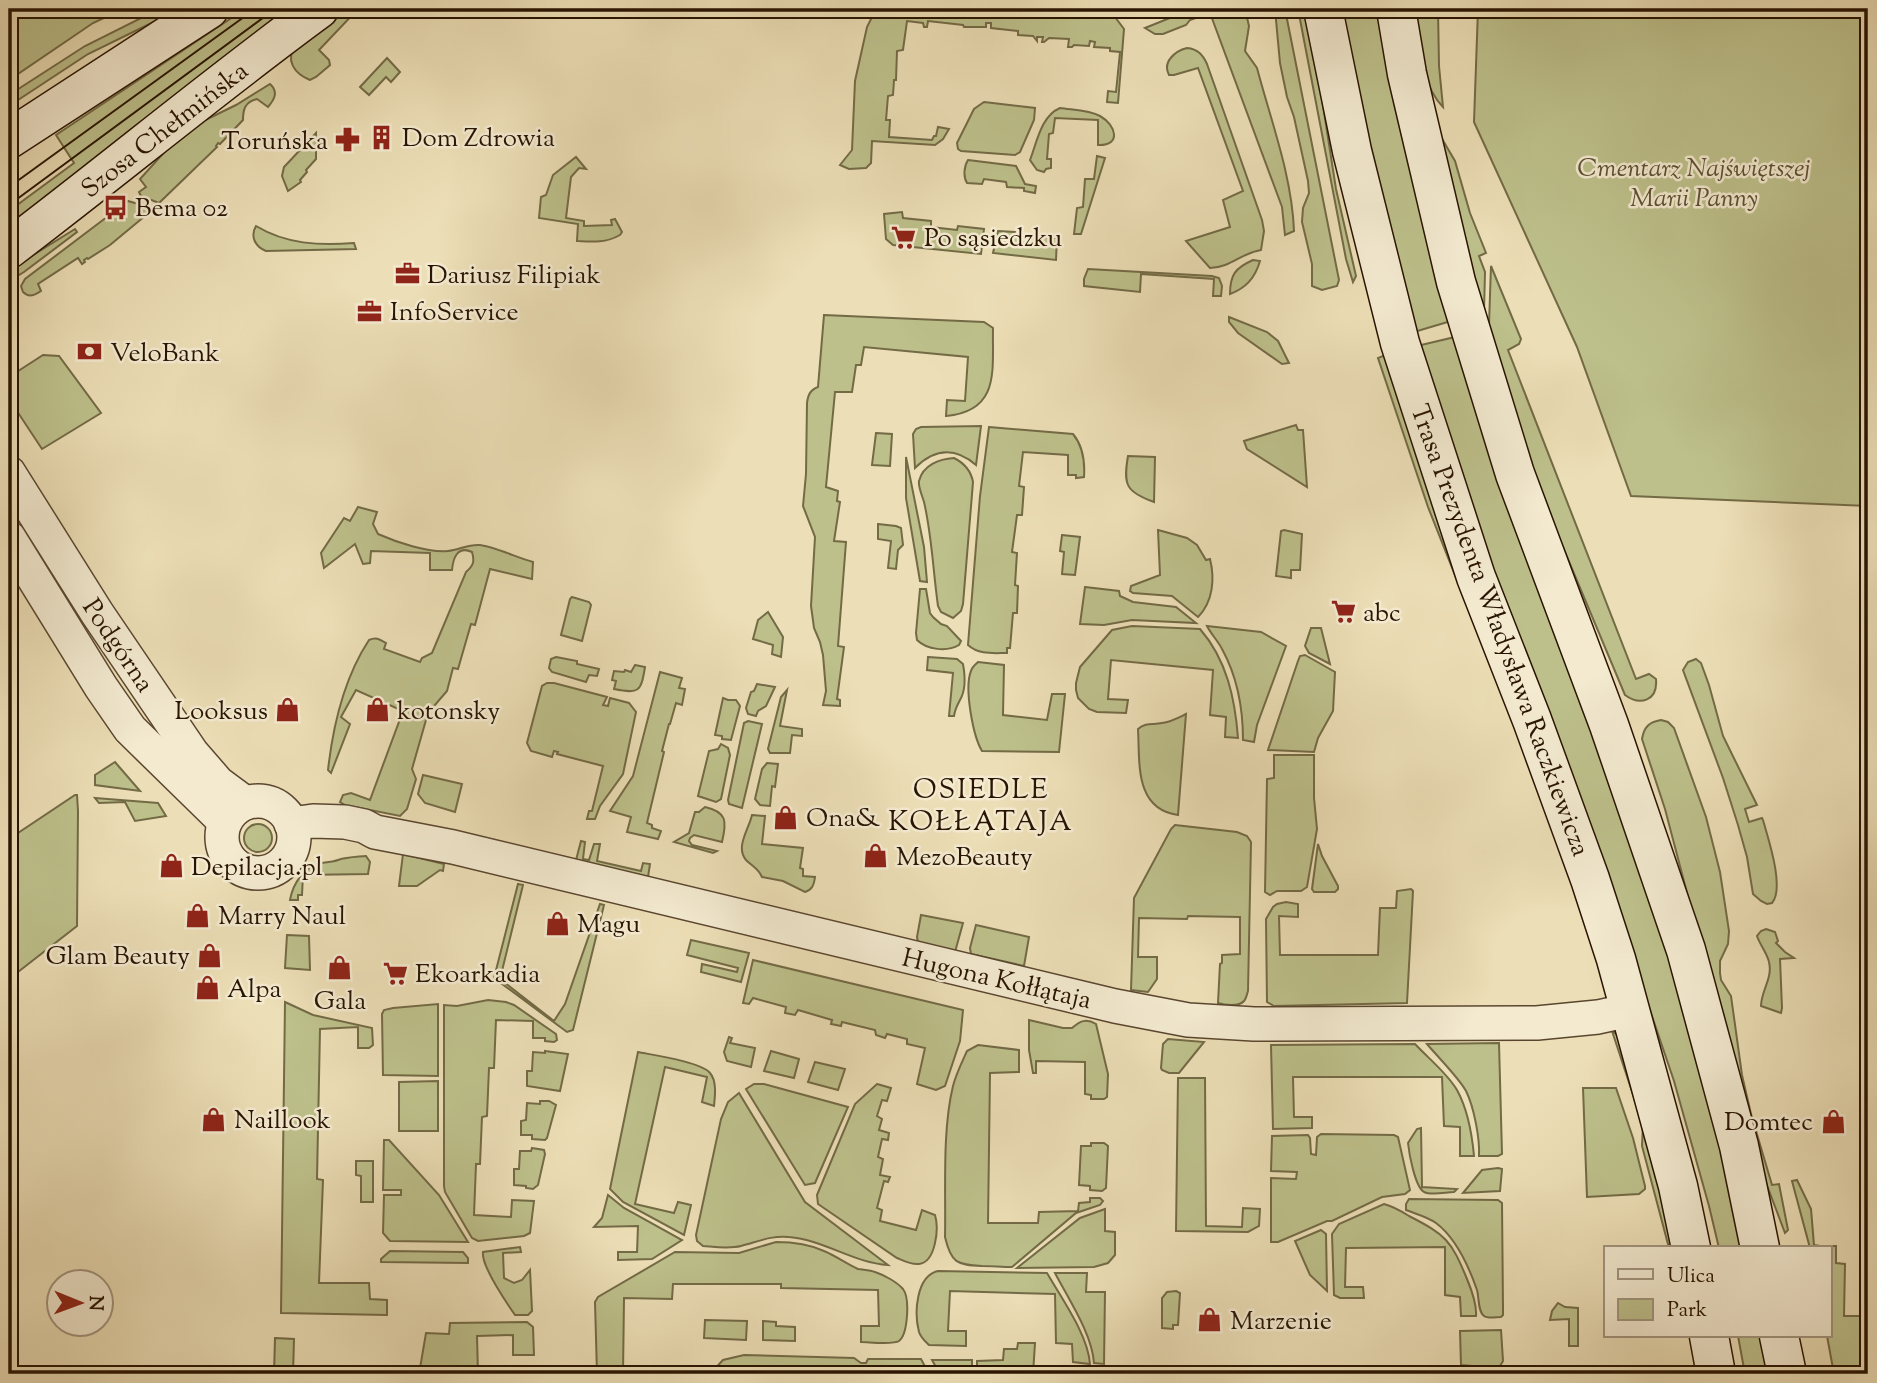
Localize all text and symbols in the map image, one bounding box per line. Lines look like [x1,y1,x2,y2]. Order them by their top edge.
street label: Szosa Chełmińska [74,54,257,208]
place label: Dom Zdrowia [402,121,555,158]
building icon: Dom Zdrowia [368,123,396,151]
place label: Toruńska [221,124,328,161]
pharmacy icon: Toruńska [334,126,362,154]
park label: Cmentarz Najświętszej Marii Panny [1577,151,1811,218]
place label: Bema 02 [135,191,228,228]
bus stop icon: Bema 02 [101,193,129,221]
place label: Po sąsiedzku [924,221,1062,258]
supermarket icon: Po sąsiedzku [890,223,918,251]
place label: Dariusz Filipiak [427,258,601,295]
office icon: Dariusz Filipiak [393,260,421,288]
place label: InfoService [390,295,519,332]
office icon: InfoService [356,297,384,325]
place label: VeloBank [110,336,220,373]
bank icon: VeloBank [76,338,104,366]
street label: Trasa Prezydenta Władysława Raczkiewicza [1399,400,1598,862]
street label: Podgórna [72,592,162,701]
place label: abc [1363,596,1401,633]
supermarket icon: abc [1329,598,1357,626]
place label: Looksus [174,694,268,731]
place label: kotonsky [397,694,500,731]
shop icon: Looksus [274,696,302,724]
shop icon: kotonsky [363,696,391,724]
district label: OSIEDLE KOŁŁĄTAJA [888,771,1074,843]
place label: Ona& [806,801,880,838]
shop icon: Ona& [772,803,800,831]
place label: MezoBeauty [896,840,1033,877]
shop icon: MezoBeauty [862,842,890,870]
place label: Depilacja.pl [191,850,323,887]
shop icon: Depilacja.pl [157,852,185,880]
place label: Marry Naul [218,899,346,936]
shop icon: Marry Naul [184,901,212,929]
place label: Magu [577,907,640,944]
shop icon: Magu [543,909,571,937]
place label: Glam Beauty [46,939,190,976]
shop icon: Glam Beauty [196,941,224,969]
street label: Hugona Kołłątaja [898,941,1095,1020]
shop icon: Gala [326,954,354,982]
place label: Ekoarkadia [415,957,540,994]
supermarket icon: Ekoarkadia [381,959,409,987]
place label: Alpa [227,972,282,1009]
shop icon: Alpa [193,974,221,1002]
place label: Gala [314,984,366,1021]
place label: Naillook [234,1103,331,1140]
shop icon: Naillook [200,1105,228,1133]
place label: Domtec [1724,1105,1813,1142]
shop icon: Domtec [1819,1107,1847,1135]
legend [1604,1246,1832,1338]
text: Ulica [1667,1262,1715,1292]
north arrow [46,1268,116,1338]
text: N [81,1295,108,1311]
text: Park [1667,1296,1708,1326]
place label: Marzenie [1230,1304,1332,1341]
shop icon: Marzenie [1196,1306,1224,1334]

